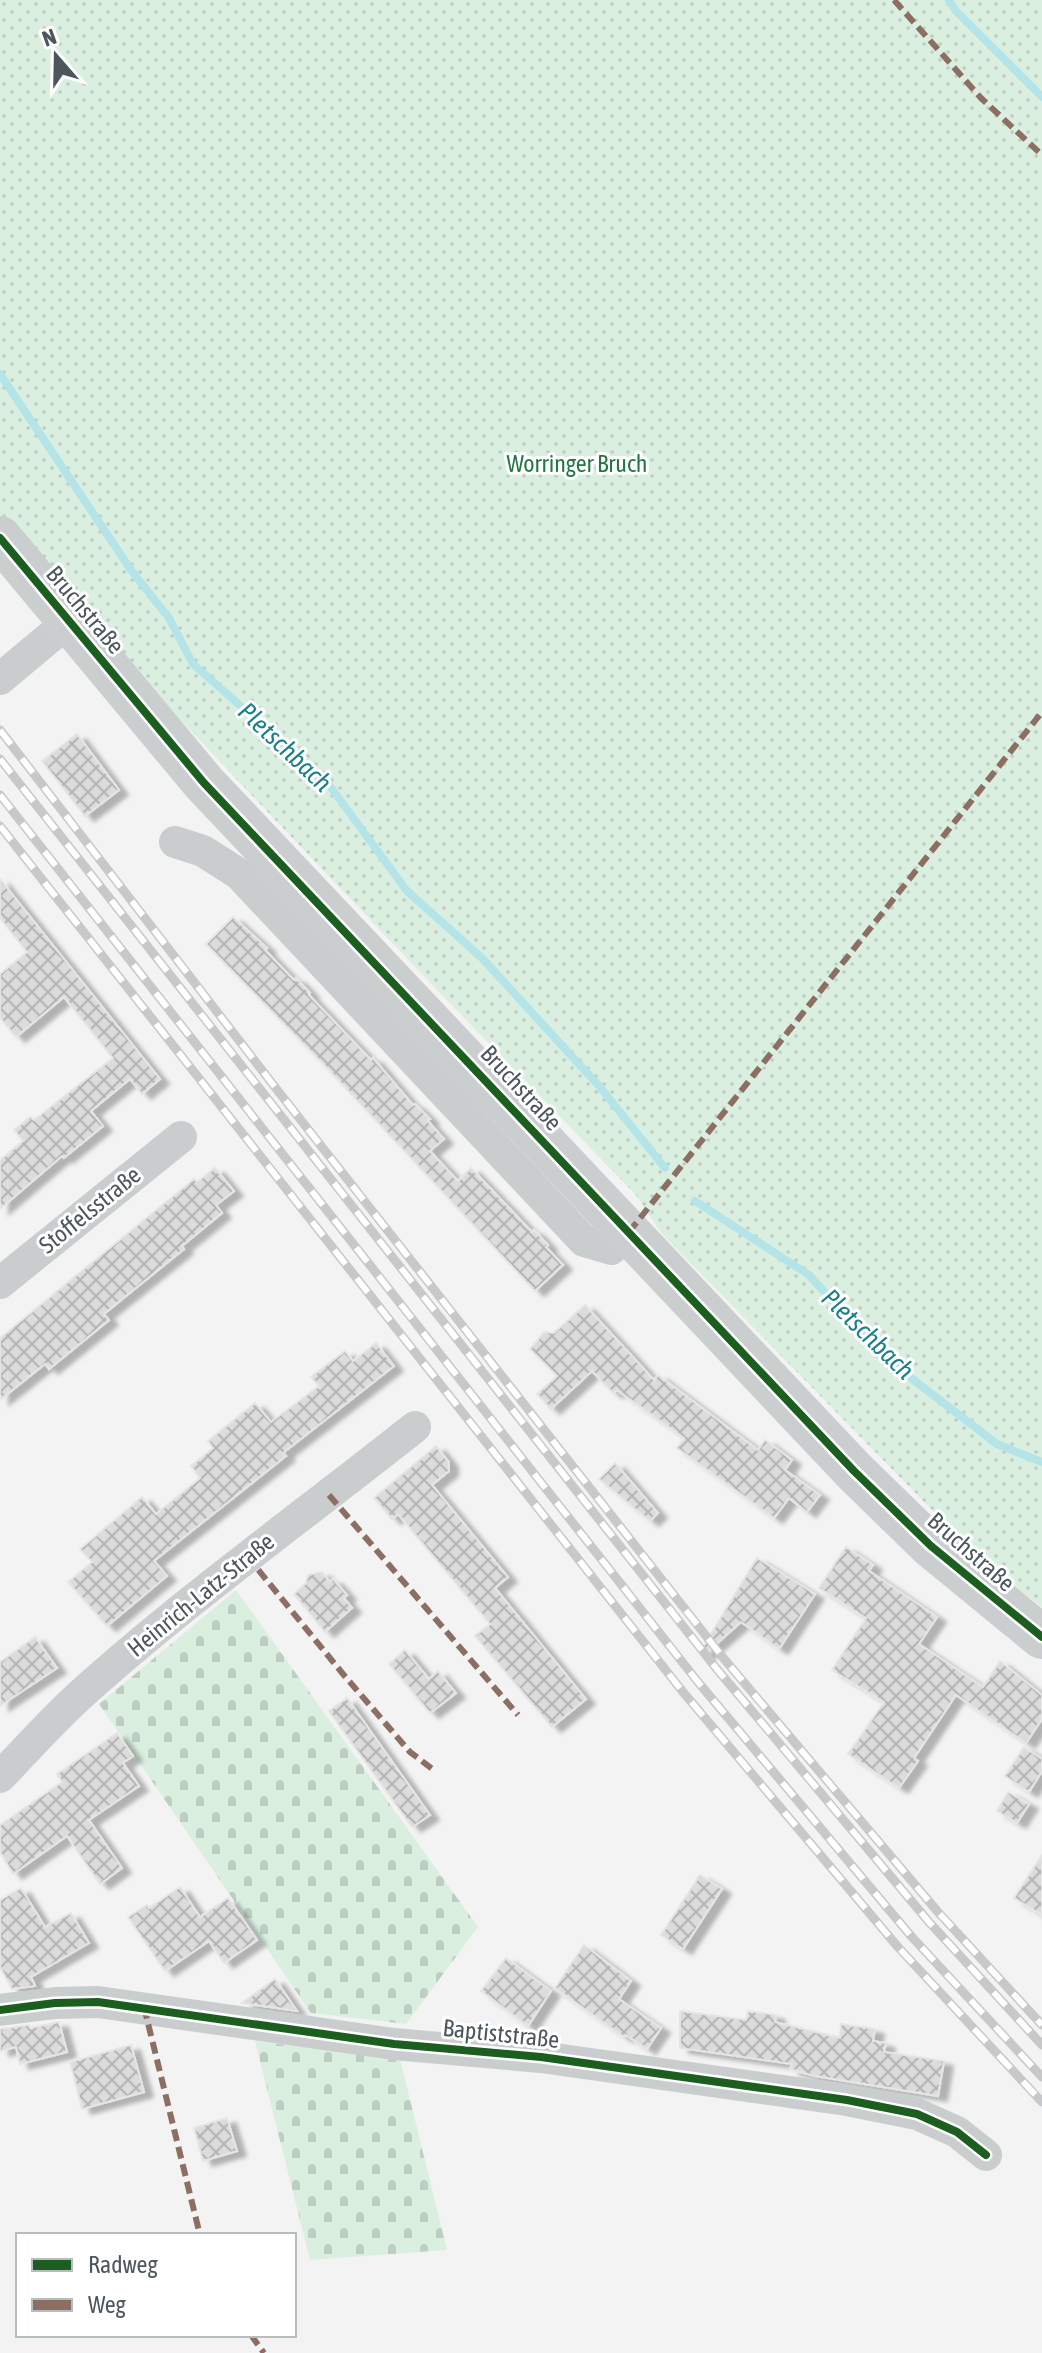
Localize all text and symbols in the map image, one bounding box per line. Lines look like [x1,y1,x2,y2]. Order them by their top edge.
north arrow [16,16,96,96]
text: N [39,23,60,52]
park label: Worringer Bruch [507,450,647,477]
street label: Bruchstraße [41,560,130,659]
water label: Pletschbach [232,696,338,798]
street label: Bruchstraße [475,1040,567,1136]
street label: Stoffelsstraße [34,1161,146,1259]
water label: Pletschbach [816,1283,921,1386]
street label: Bruchstraße [923,1507,1020,1597]
street label: Heinrich-Latz-Straße [122,1527,279,1662]
street label: Baptiststraße [441,2014,561,2053]
legend [16,2233,296,2337]
text: Radweg [88,2251,159,2278]
text: Weg [88,2291,127,2318]

